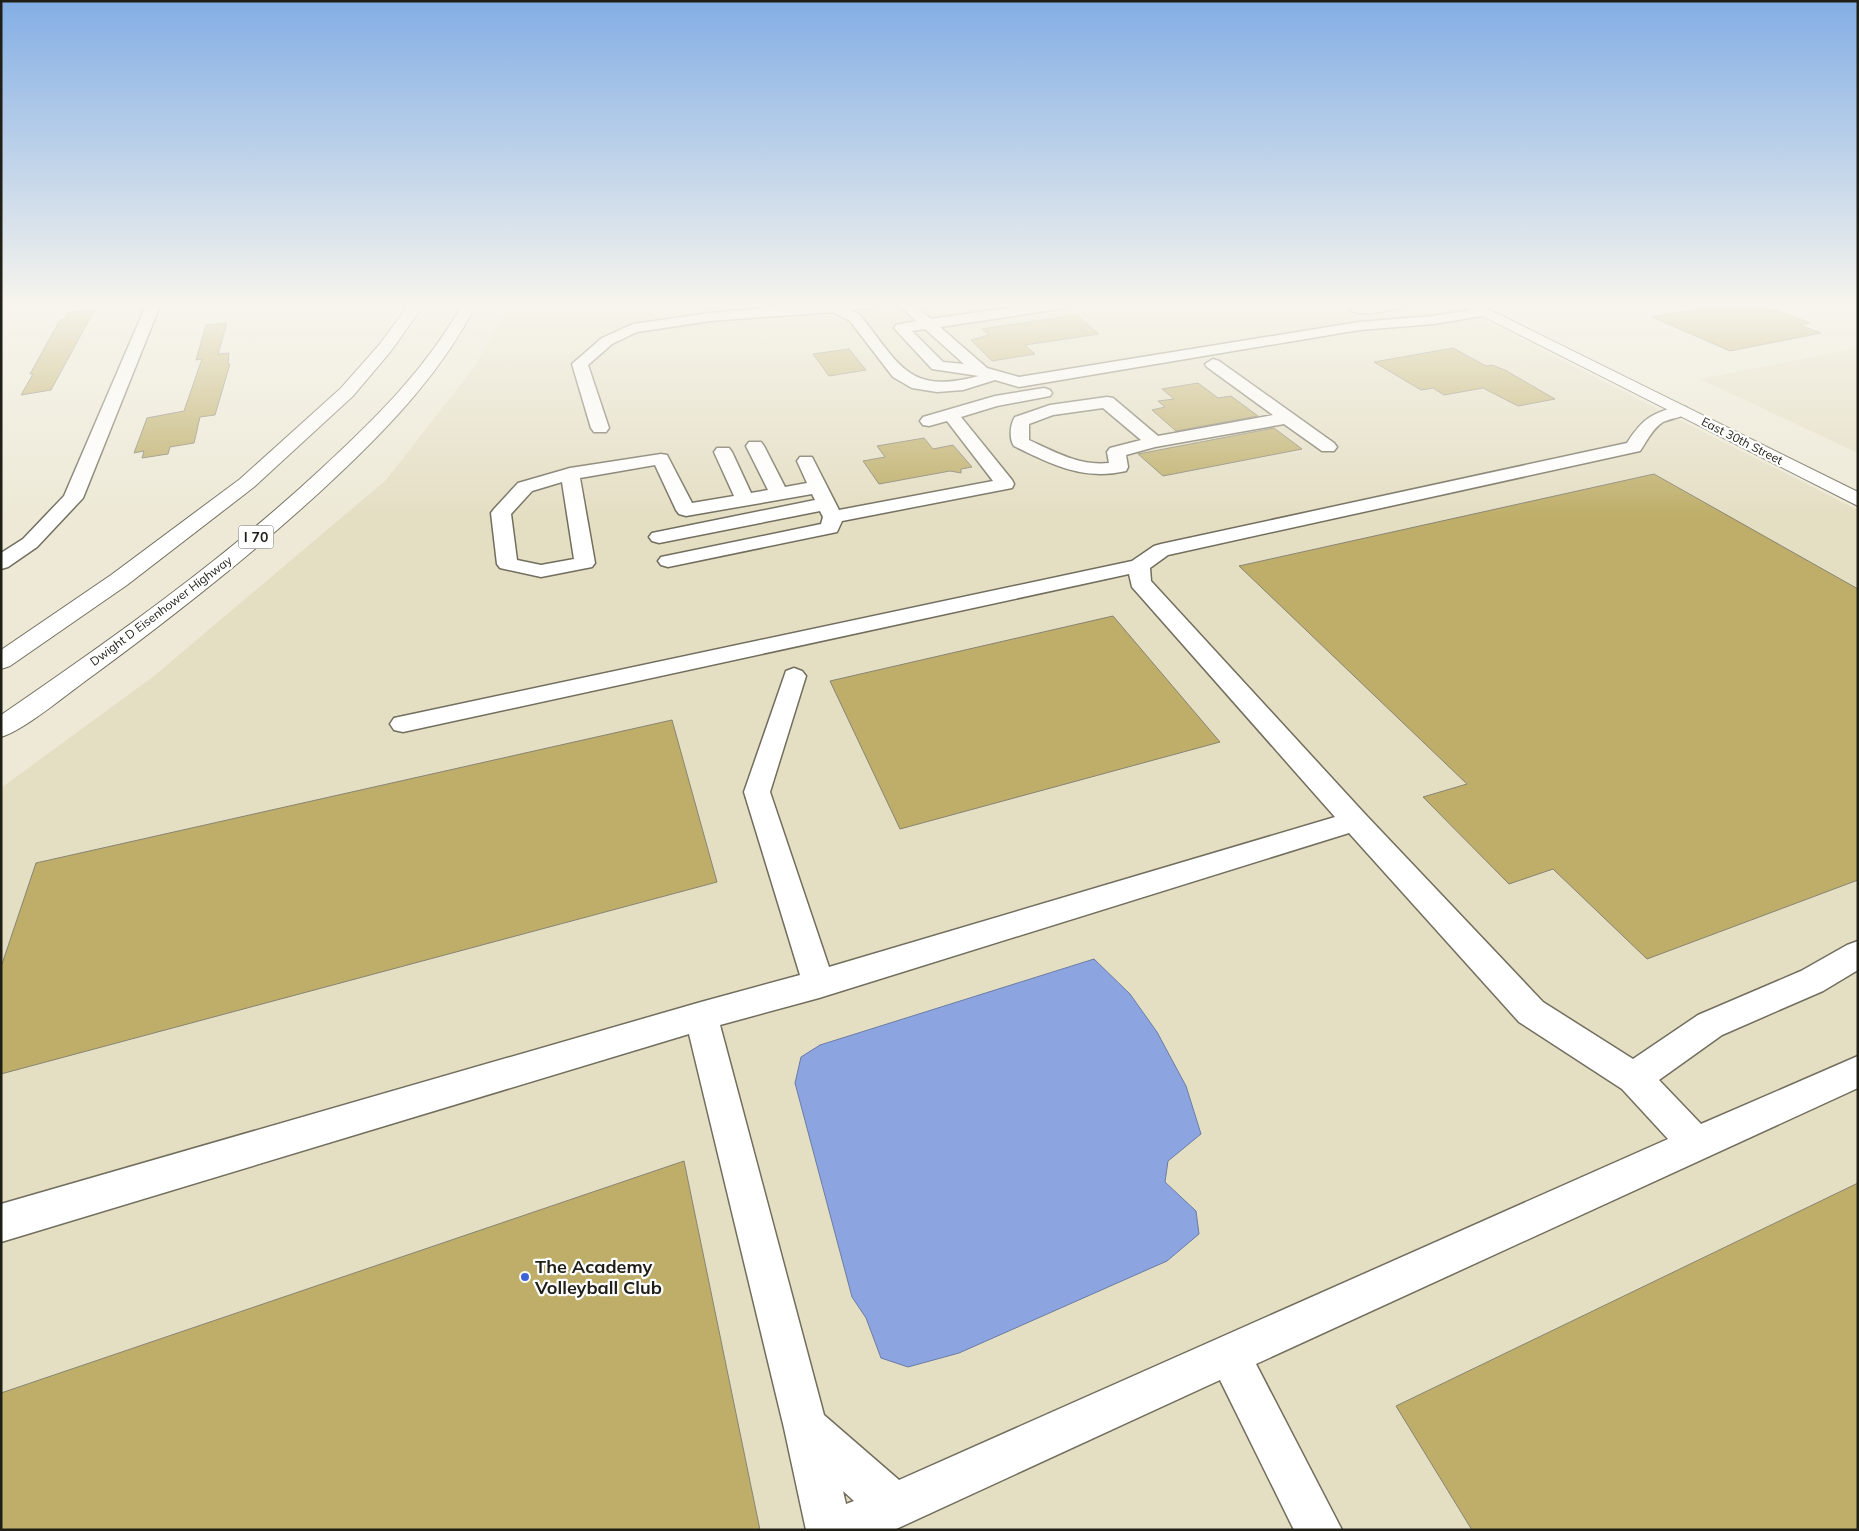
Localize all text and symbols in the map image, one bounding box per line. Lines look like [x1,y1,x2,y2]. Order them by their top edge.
street label: East 30th Street [1699,414,1785,468]
road number: I 70 [238,526,274,548]
street label: Dwight D Eisenhower Highway [87,552,235,669]
place label: The Academy Volleyball Club [534,1255,662,1299]
marker: The Academy Volleyball Club [519,1271,531,1283]

